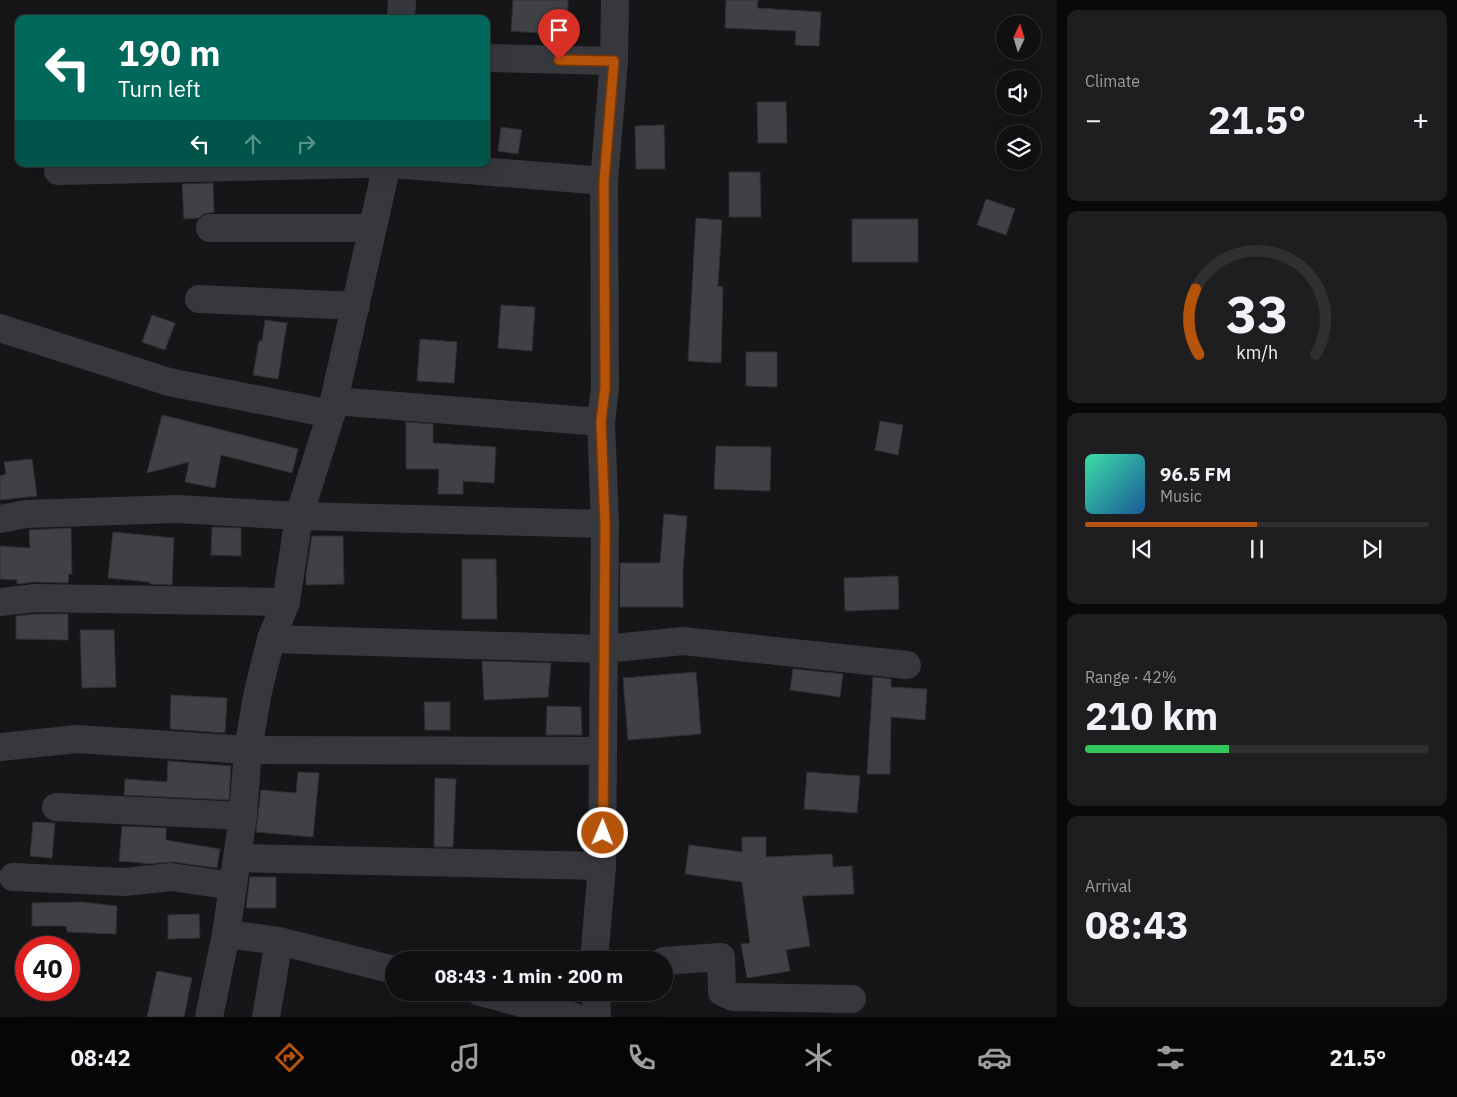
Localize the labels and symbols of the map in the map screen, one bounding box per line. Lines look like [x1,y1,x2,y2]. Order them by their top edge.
pin [538,9,580,60]
north arrow [996,15,1041,60]
position arrow [576,806,628,858]
speed limit sign: 40 [15,936,80,1001]

